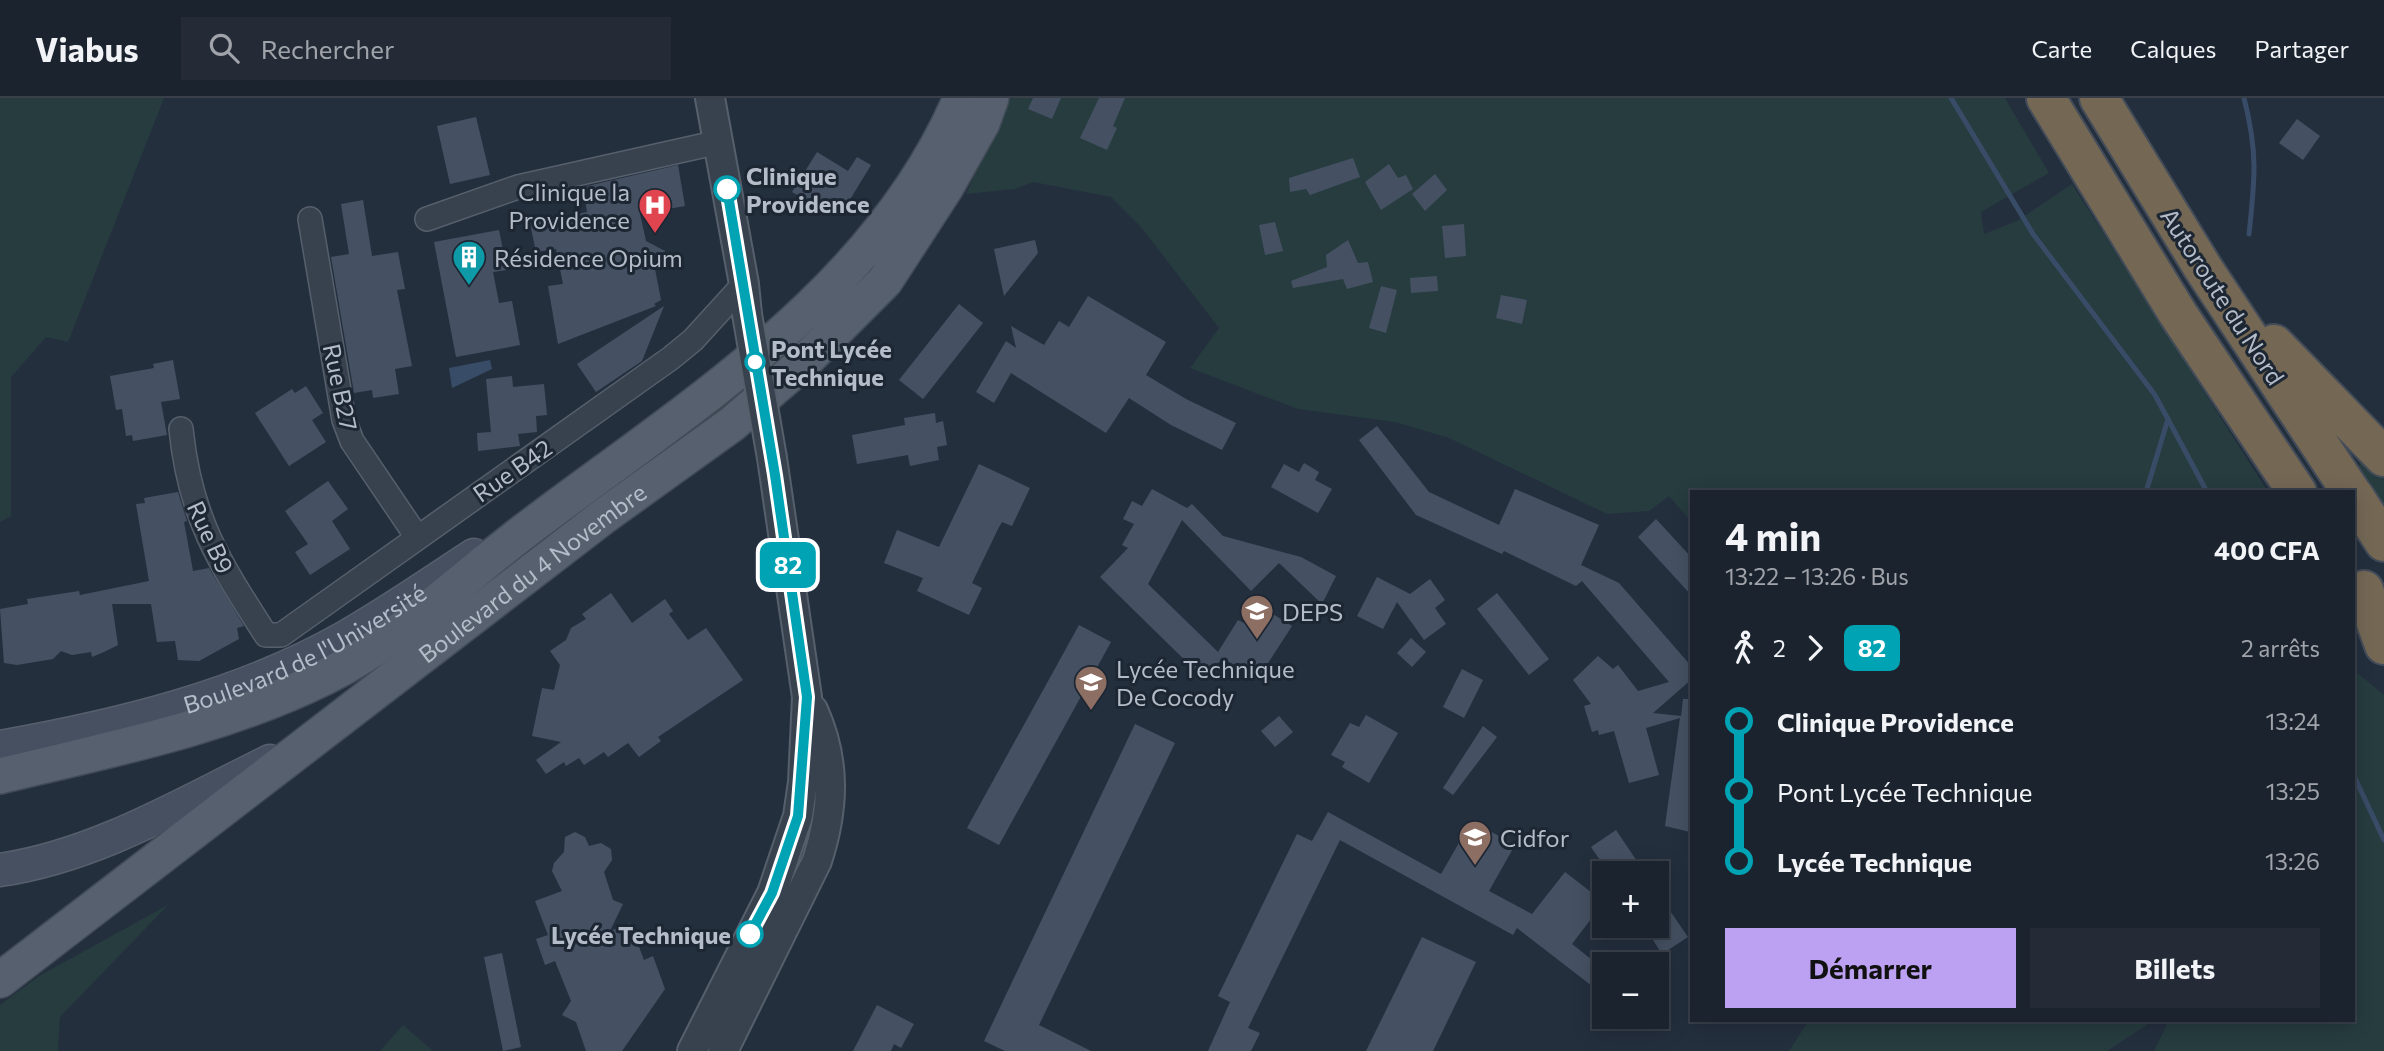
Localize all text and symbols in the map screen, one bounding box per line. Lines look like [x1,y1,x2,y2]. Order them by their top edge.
search box [181,17,671,80]
text: Viabus [35,28,139,69]
icon: search [205,29,243,67]
text: Rechercher [261,33,394,64]
text: Carte [2031,34,2092,63]
text: Calques [2130,34,2216,63]
text: Partager [2254,34,2349,63]
place label: Clinique Providence [746,161,870,218]
marker: Clinique Providence [714,176,740,202]
place label: Clinique la Providence [509,177,630,234]
hospital icon: Clinique la Providence [636,186,674,235]
street label: Autoroute du Nord [2155,202,2291,390]
building icon: Résidence Opium [450,238,488,287]
place label: Résidence Opium [494,243,683,272]
place label: Pont Lycée Technique [771,334,892,391]
street label: Rue B27 [318,341,364,433]
marker: Pont Lycée Technique [745,352,765,372]
street label: Rue B42 [467,432,557,508]
street label: Boulevard du 4 Novembre [412,476,651,668]
street label: Rue B9 [182,496,240,578]
text: 4 min [1725,512,1821,559]
text: 400 CFA [2214,534,2320,565]
line badge: 82 [756,542,820,588]
text: 82 [774,550,802,579]
text: 13:22 – 13:26 · Bus [1725,562,1909,590]
street label: Boulevard de l'Université [179,577,431,719]
school or university icon: DEPS [1238,592,1276,641]
place label: DEPS [1282,597,1343,626]
icon: walk [1725,629,1763,667]
icon: forward [1796,629,1834,667]
text: 82 [1858,633,1886,662]
text: 2 [1773,634,1786,662]
text: 2 arrêts [2241,634,2320,662]
place label: Lycée Technique De Cocody [1116,654,1295,711]
school or university icon: Lycée Technique De Cocody [1072,663,1110,712]
text: Clinique Providence [1777,706,2014,737]
text: 13:24 [2265,707,2320,735]
text: Pont Lycée Technique [1777,776,2033,807]
text: 13:25 [2266,777,2320,805]
school or university icon: Cidfor [1456,818,1494,867]
place label: Cidfor [1500,823,1570,852]
text: Lycée Technique [1777,846,1972,877]
text: 13:26 [2265,847,2320,875]
map controls [1592,861,1669,1029]
button: + [1592,861,1669,938]
place label: Lycée Technique [551,920,731,949]
marker: Lycée Technique [737,921,763,947]
button: Démarrer [1725,928,2016,1008]
button: Billets [2030,928,2320,1008]
button: − [1592,952,1669,1029]

